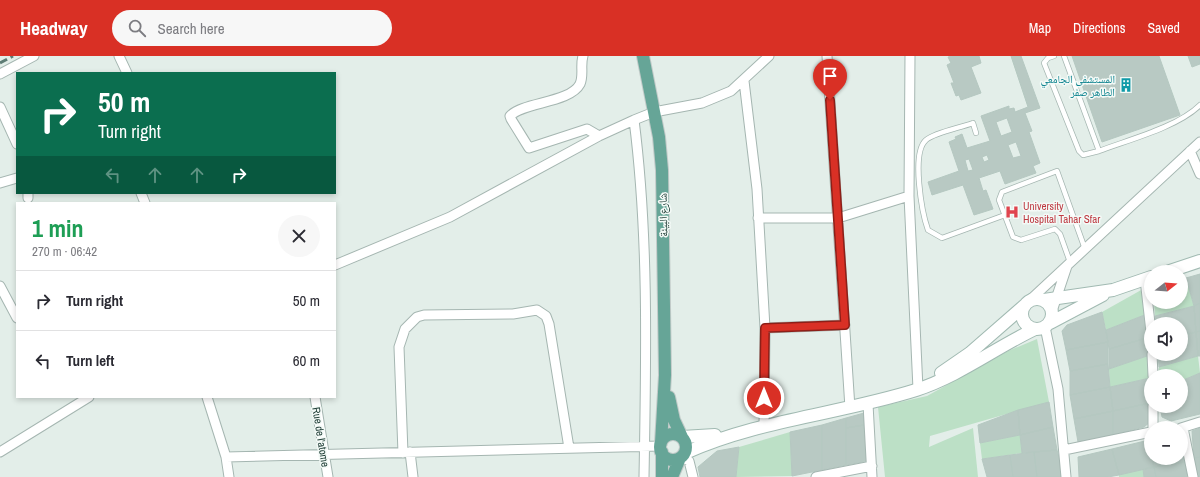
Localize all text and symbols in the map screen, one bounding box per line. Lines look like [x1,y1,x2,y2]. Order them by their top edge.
search box [112,10,392,46]
text: Headway [20,15,88,41]
icon: search [126,17,148,39]
text: Search here [158,18,225,39]
text: Map [1029,19,1051,37]
text: Directions [1073,19,1125,37]
text: Saved [1147,19,1180,37]
pin [813,59,847,100]
icon: arrive [819,65,841,87]
place label: المستشفى الجامعي الطاهر صفر [1040,72,1115,99]
building icon: المستشفى الجامعي الطاهر صفر [1118,77,1134,93]
text: 50 m [98,83,150,121]
icon: right [32,88,84,140]
text: Turn right [98,119,161,144]
icon: left [102,164,124,186]
icon: ahead [144,164,166,186]
icon: ahead [186,164,208,186]
icon: right [228,164,250,186]
street label: شارع البيئة [656,193,670,237]
place label: University Hospital Tahar Sfar [1023,199,1100,226]
hospital icon: University Hospital Tahar Sfar [1004,204,1020,220]
text: 1 min [32,212,83,244]
button: close [278,215,320,257]
text: 270 m · 06:42 [32,243,97,260]
north arrow [1144,265,1188,309]
map controls [1144,265,1188,465]
icon: right [32,290,54,312]
text: Turn right [66,290,123,311]
text: 50 m [293,290,320,311]
button: sound [1144,317,1188,361]
icon: left [32,350,54,372]
text: Turn left [66,350,114,371]
text: 60 m [293,350,320,371]
button: + [1144,369,1188,413]
position arrow [743,377,785,419]
street label: Rue de l'atome [309,406,333,468]
button: − [1144,421,1188,465]

